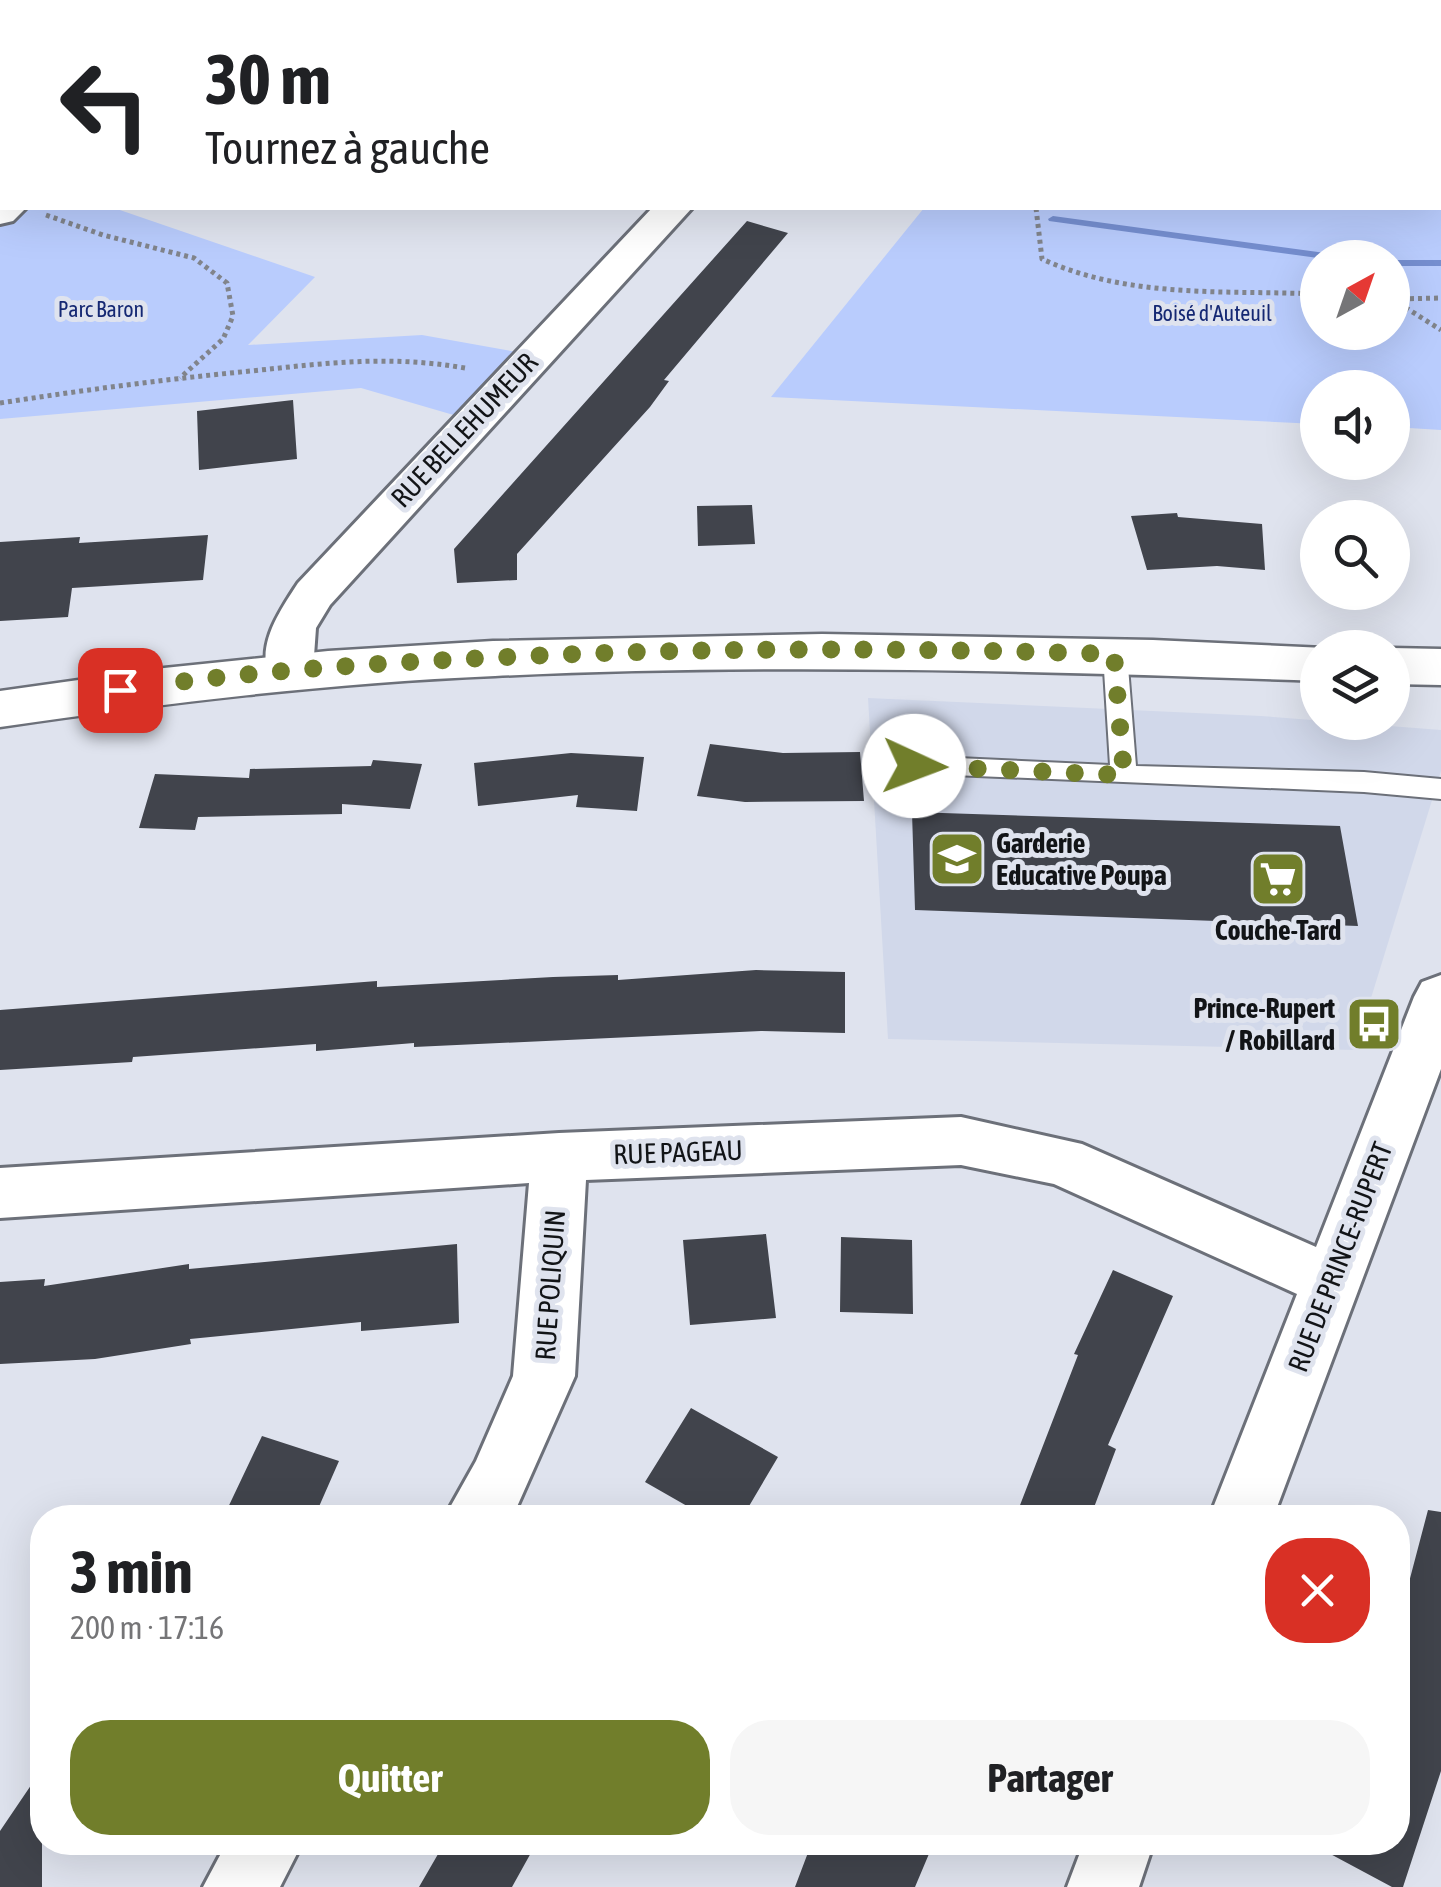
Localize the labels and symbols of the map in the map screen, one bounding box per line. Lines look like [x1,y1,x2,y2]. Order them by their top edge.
north arrow [1300,240,1410,350]
park label: Parc Baron [58,296,144,322]
park label: Boisé d'Auteuil [1152,300,1272,326]
street label: RUE BELLEHUMEUR [384,346,544,514]
pin [78,648,163,733]
position arrow [862,714,966,818]
place label: Garderie Educative Poupa [996,827,1167,891]
school or university icon: Garderie Educative Poupa [927,829,987,889]
supermarket icon: Couche-Tard [1248,849,1308,909]
place label: Couche-Tard [1215,914,1341,946]
place label: Prince-Rupert / Robillard [1193,992,1335,1056]
bus stop icon: Prince-Rupert / Robillard [1344,994,1404,1054]
street label: RUE PAGEAU [613,1134,743,1170]
street label: RUE DE PRINCE-RUPERT [1282,1138,1398,1376]
street label: RUE POLIQUIN [529,1209,571,1361]

